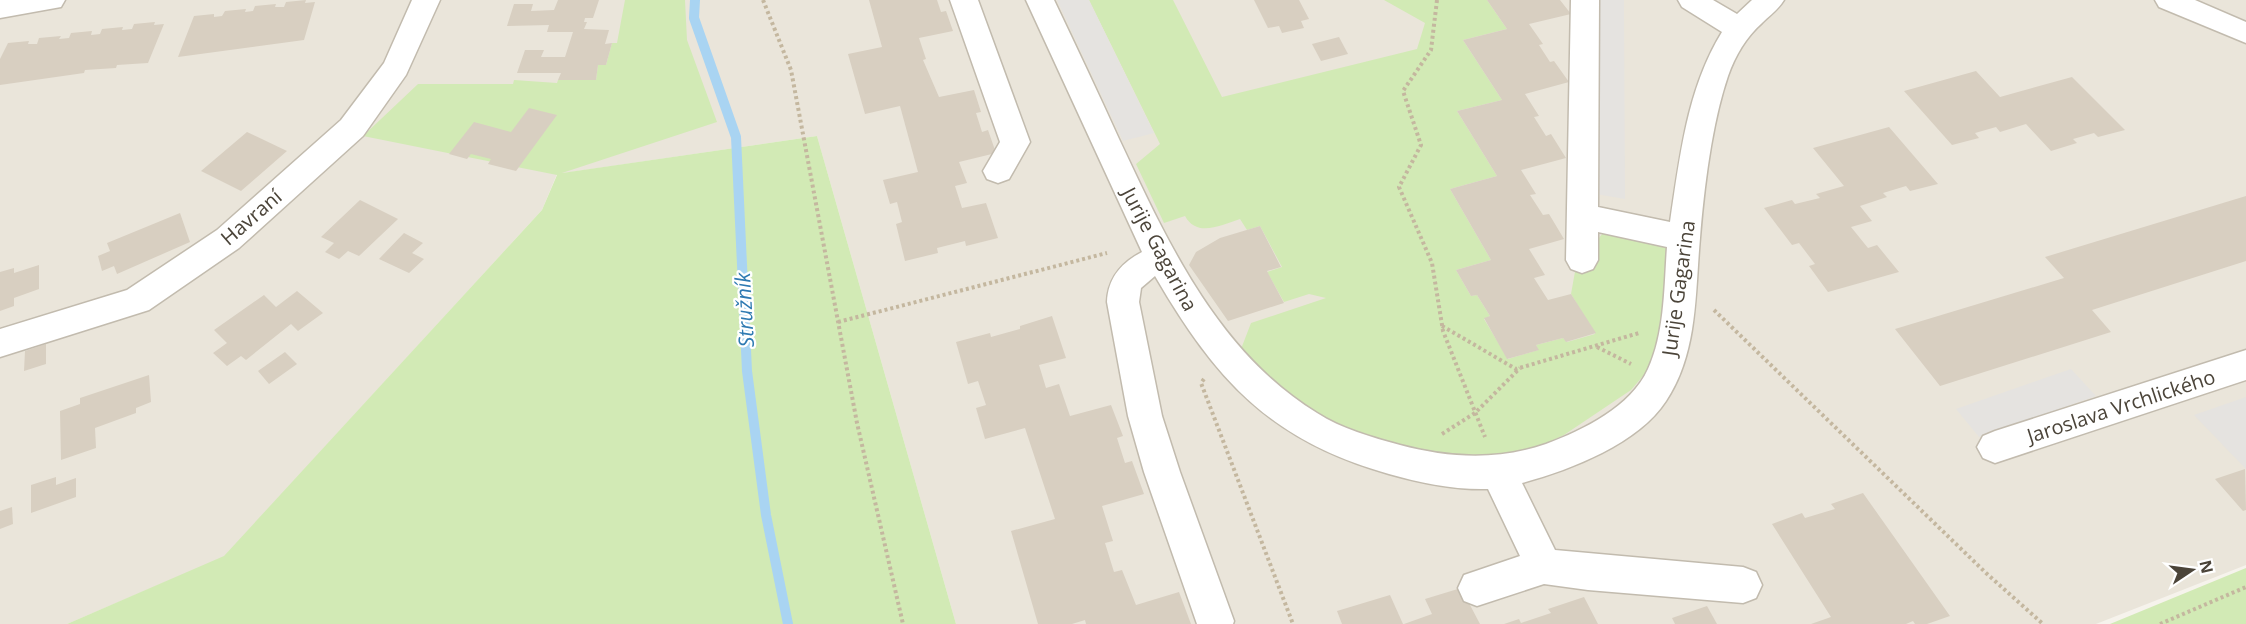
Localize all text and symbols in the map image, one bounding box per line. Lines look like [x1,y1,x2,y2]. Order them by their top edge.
street label: Jurije Gagarina [1115,181,1204,316]
street label: Havraní [215,182,288,251]
street label: Jurije Gagarina [1655,219,1701,359]
water label: Stružník [728,271,760,348]
street label: Jaroslava Vrchlického [2022,363,2219,450]
north arrow [2162,540,2222,600]
text: N [2194,558,2219,575]

